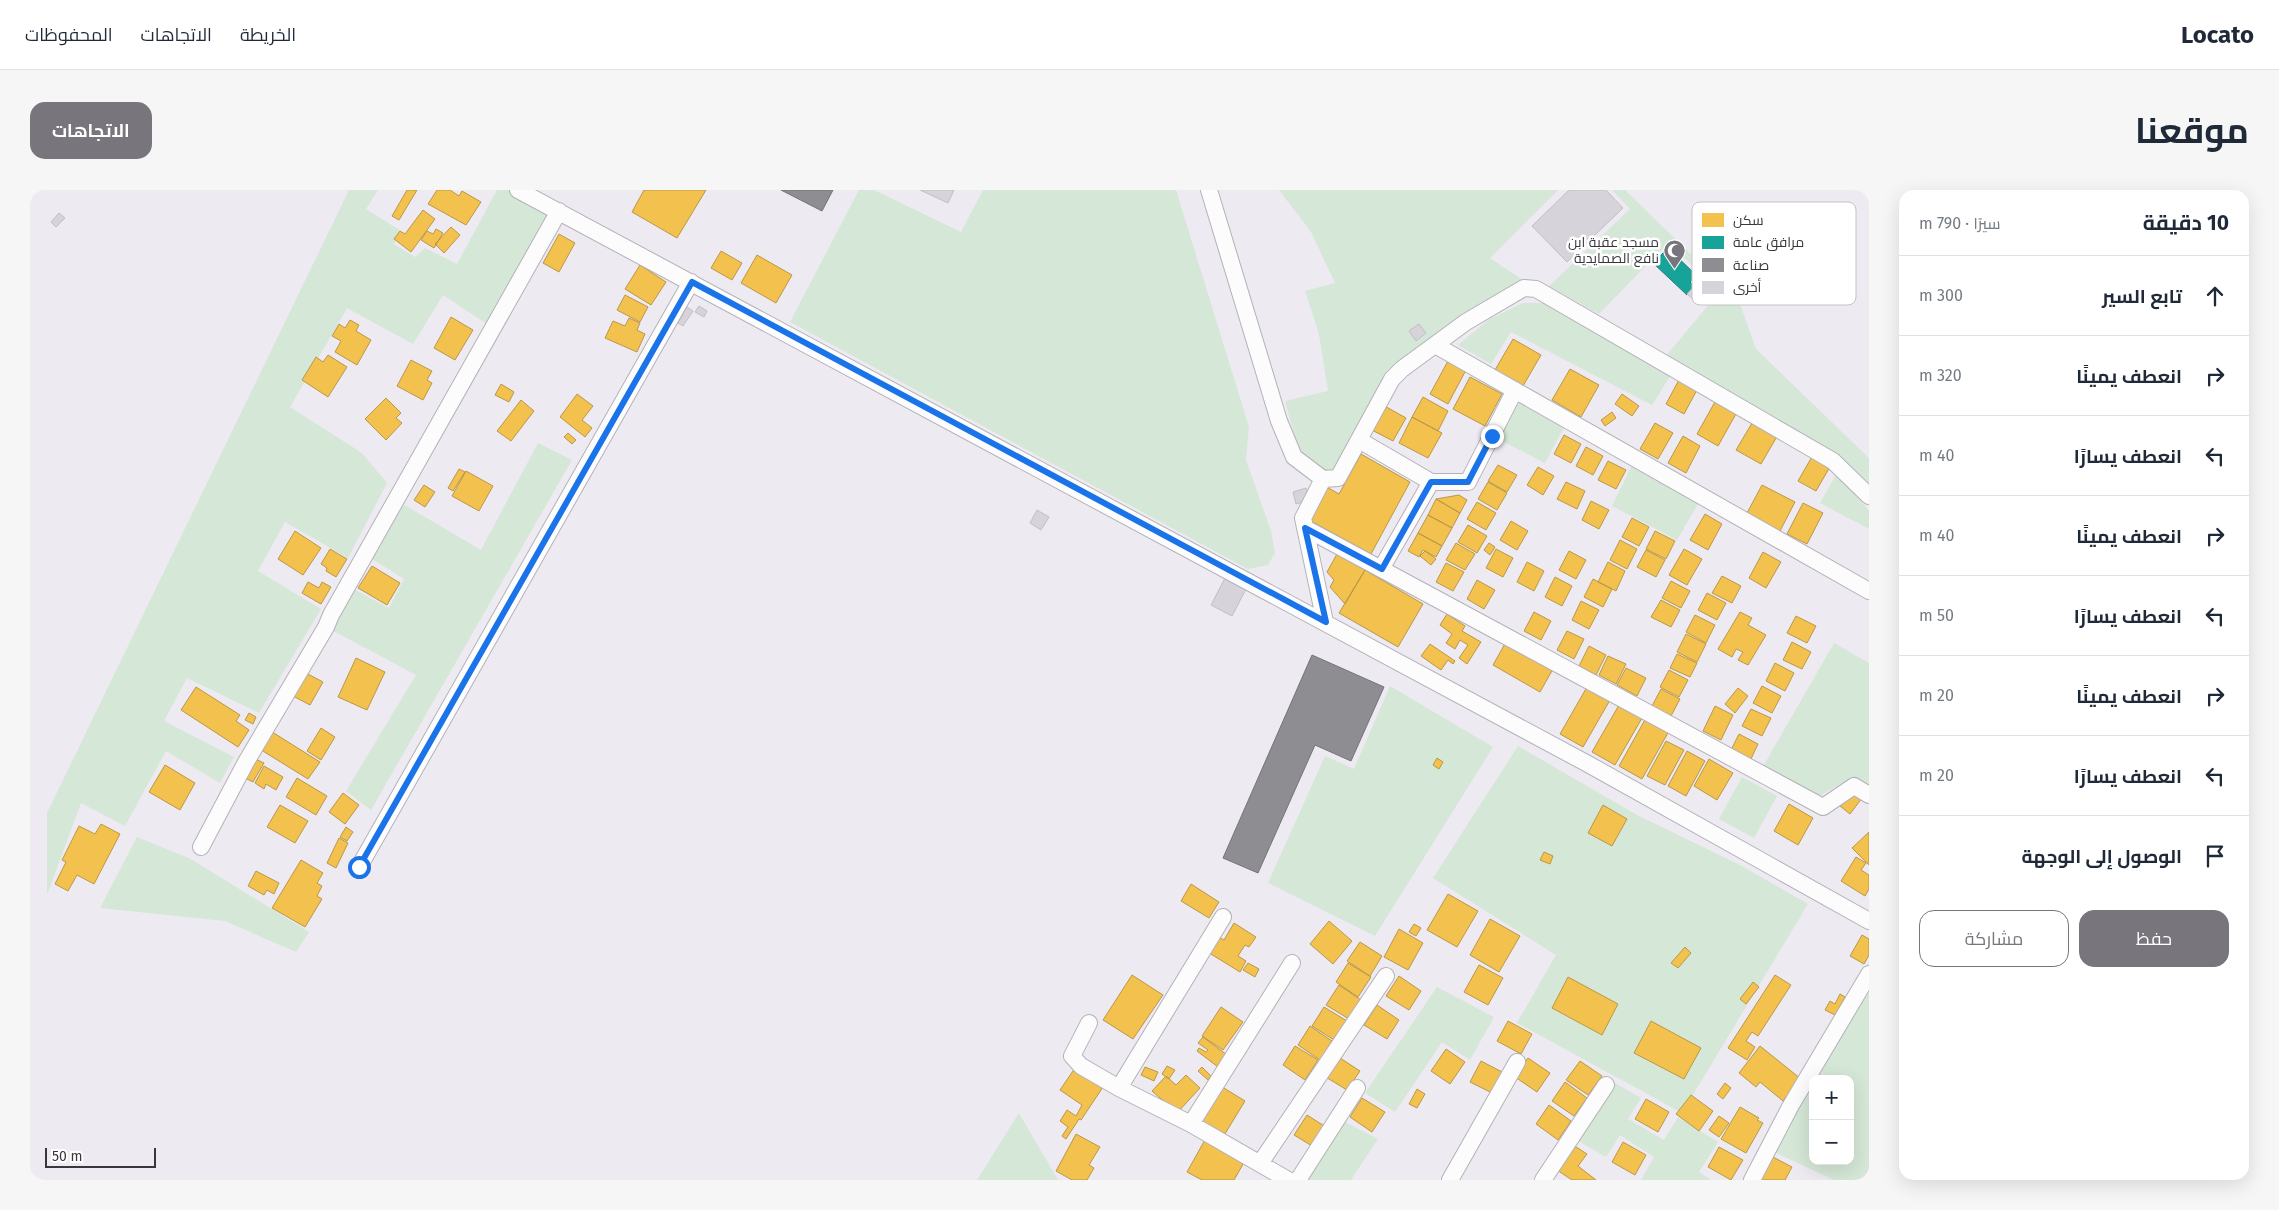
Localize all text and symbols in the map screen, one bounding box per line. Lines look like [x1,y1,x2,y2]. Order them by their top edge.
text: Locato [2181,21,2254,49]
text: المحفوظات [25,24,113,46]
text: الاتجاهات [141,24,212,46]
text: الخريطة [240,24,296,46]
button: الاتجاهات [30,102,152,159]
text: موقعنا [2135,110,2249,152]
legend [1692,202,1856,305]
text: 10 دقيقة [2143,210,2229,236]
text: سكن [1733,212,1764,229]
text: سيرًا · 790 m [1919,214,2001,233]
place label: مسجد عقبة ابن نافع الصمايدية [1568,234,1659,267]
text: مرافق عامة [1733,234,1804,251]
mosque icon: مسجد عقبة ابن نافع الصمايدية [1663,238,1687,269]
text: صناعة [1733,257,1769,274]
text: أخرى [1733,278,1762,296]
icon: ahead [2201,282,2229,310]
text: تابع السير [2102,285,2182,308]
text: 300 m [1919,286,1963,305]
icon: right [2201,362,2229,390]
text: انعطف يمينًا [2076,365,2182,388]
text: 320 m [1919,366,1962,385]
route end [1481,425,1504,448]
icon: left [2201,442,2229,470]
text: انعطف يسارًا [2074,445,2182,468]
text: 40 m [1919,446,1954,465]
icon: right [2201,522,2229,550]
text: انعطف يمينًا [2076,525,2182,548]
text: 40 m [1919,526,1954,545]
icon: left [2201,602,2229,630]
text: انعطف يسارًا [2074,605,2182,628]
text: 50 m [1919,606,1954,625]
icon: right [2201,682,2229,710]
text: انعطف يمينًا [2076,685,2182,708]
text: 20 m [1919,686,1954,705]
icon: left [2201,762,2229,790]
text: انعطف يسارًا [2074,765,2182,788]
text: 20 m [1919,766,1954,785]
icon: arrive [2201,842,2229,870]
text: الوصول إلى الوجهة [2022,845,2182,868]
route start [348,856,371,879]
button: مشاركة [1919,910,2069,967]
button: حفظ [2079,910,2229,967]
map controls [1809,1075,1854,1165]
button: + [1809,1075,1854,1120]
button: − [1809,1120,1854,1165]
scale bar [45,1145,156,1168]
text: 50 m [52,1148,83,1165]

